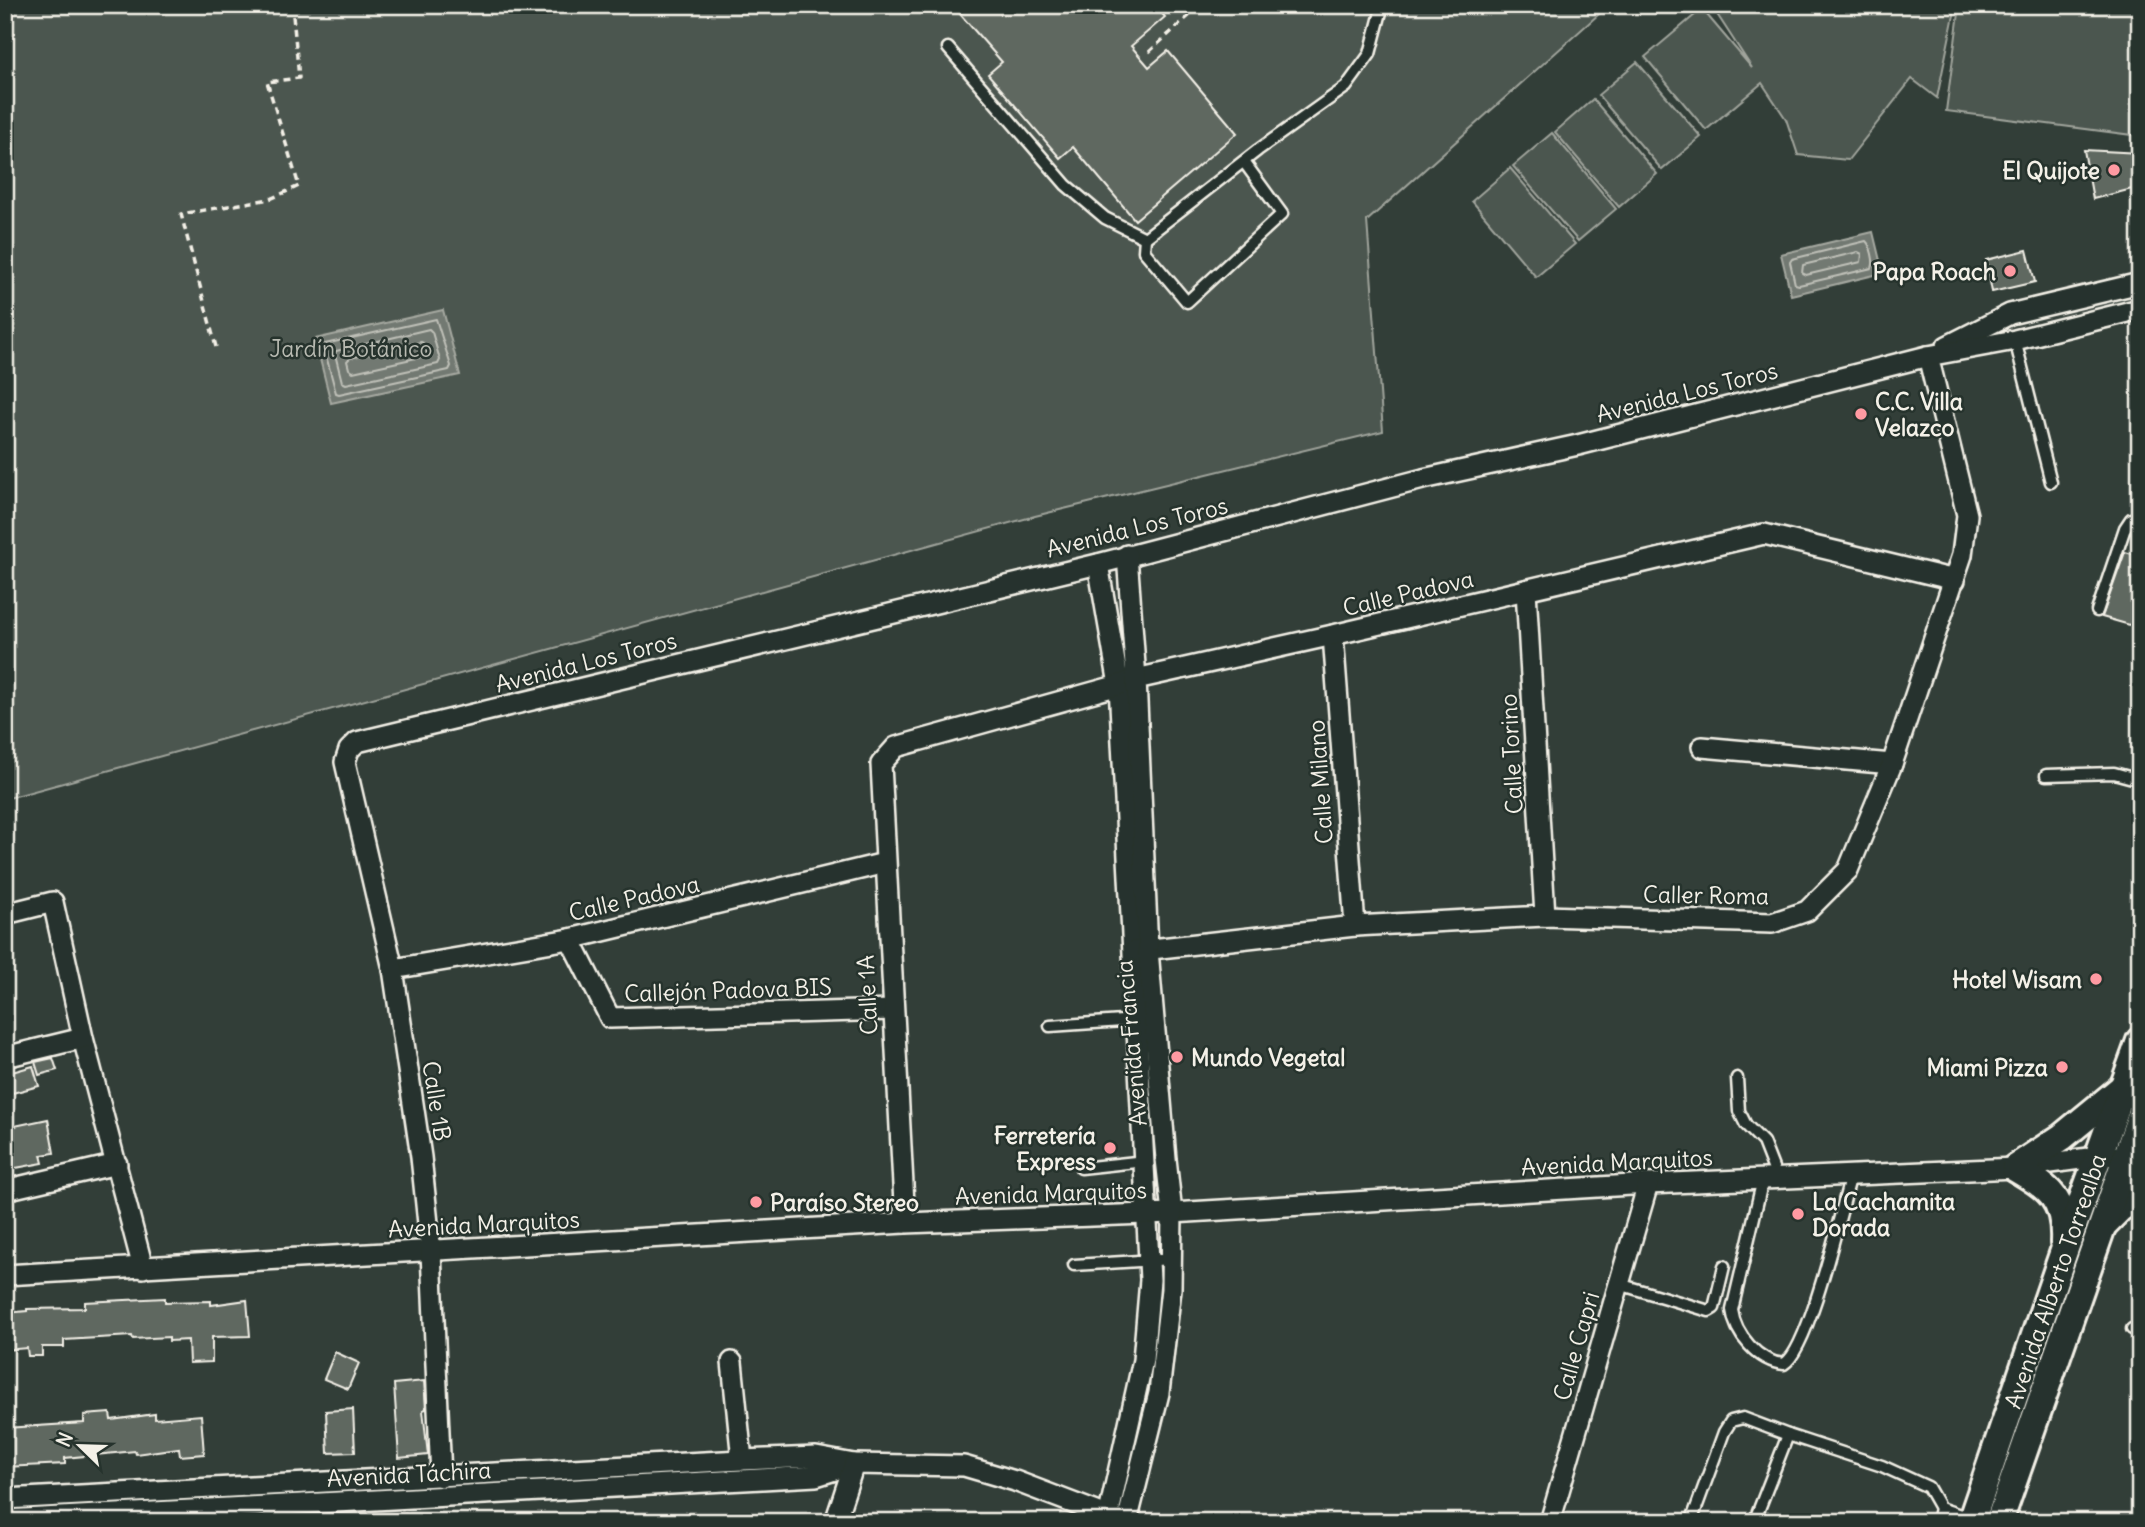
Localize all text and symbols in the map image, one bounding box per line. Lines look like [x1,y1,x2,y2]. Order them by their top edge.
place label: El Quijote [2002,156,2100,185]
marker: El Quijote [2106,162,2122,178]
place label: Papa Roach [1873,257,1996,286]
marker: Papa Roach [2002,263,2018,279]
park label: Jardín Botánico [270,334,432,363]
street label: Avenida Los Toros [1593,355,1781,429]
place label: C.C. Villa Velazco [1875,387,1963,442]
marker: C.C. Villa Velazco [1853,406,1869,422]
street label: Avenida Los Toros [1043,490,1231,564]
street label: Calle Padova [1340,564,1476,622]
street label: Avenida Los Toros [492,625,680,699]
street label: Calle Torino [1493,693,1529,815]
street label: Calle Milano [1301,719,1339,845]
street label: Calle Padova [566,869,702,927]
street label: Caller Roma [1643,879,1769,911]
street label: Calle 1A [850,954,884,1036]
street label: Avenida Francia [1109,959,1153,1127]
place label: Hotel Wisam [1952,965,2082,994]
marker: Hotel Wisam [2088,971,2104,987]
street label: Callejón Padova BIS [624,972,832,1008]
place label: Mundo Vegetal [1191,1043,1345,1072]
marker: Mundo Vegetal [1169,1049,1185,1065]
place label: Miami Pizza [1926,1053,2048,1082]
street label: Calle 1B [416,1059,458,1143]
marker: Miami Pizza [2054,1059,2070,1075]
place label: Ferretería Express [994,1121,1096,1176]
marker: Ferretería Express [1102,1140,1118,1156]
street label: Avenida Marquitos [1520,1142,1714,1182]
street label: Avenida Alberto Torrealba [1998,1150,2112,1412]
street label: Avenida Marquitos [955,1175,1147,1211]
place label: La Cachamita Dorada [1812,1187,1955,1242]
place label: Paraíso Stereo [770,1188,919,1217]
marker: Paraíso Stereo [748,1194,764,1210]
street label: Avenida Marquitos [387,1204,581,1244]
marker: La Cachamita Dorada [1790,1206,1806,1222]
street label: Calle Capri [1547,1288,1605,1404]
north arrow [46,1412,116,1482]
text: N [51,1429,78,1450]
street label: Avenida Táchira [326,1455,492,1493]

